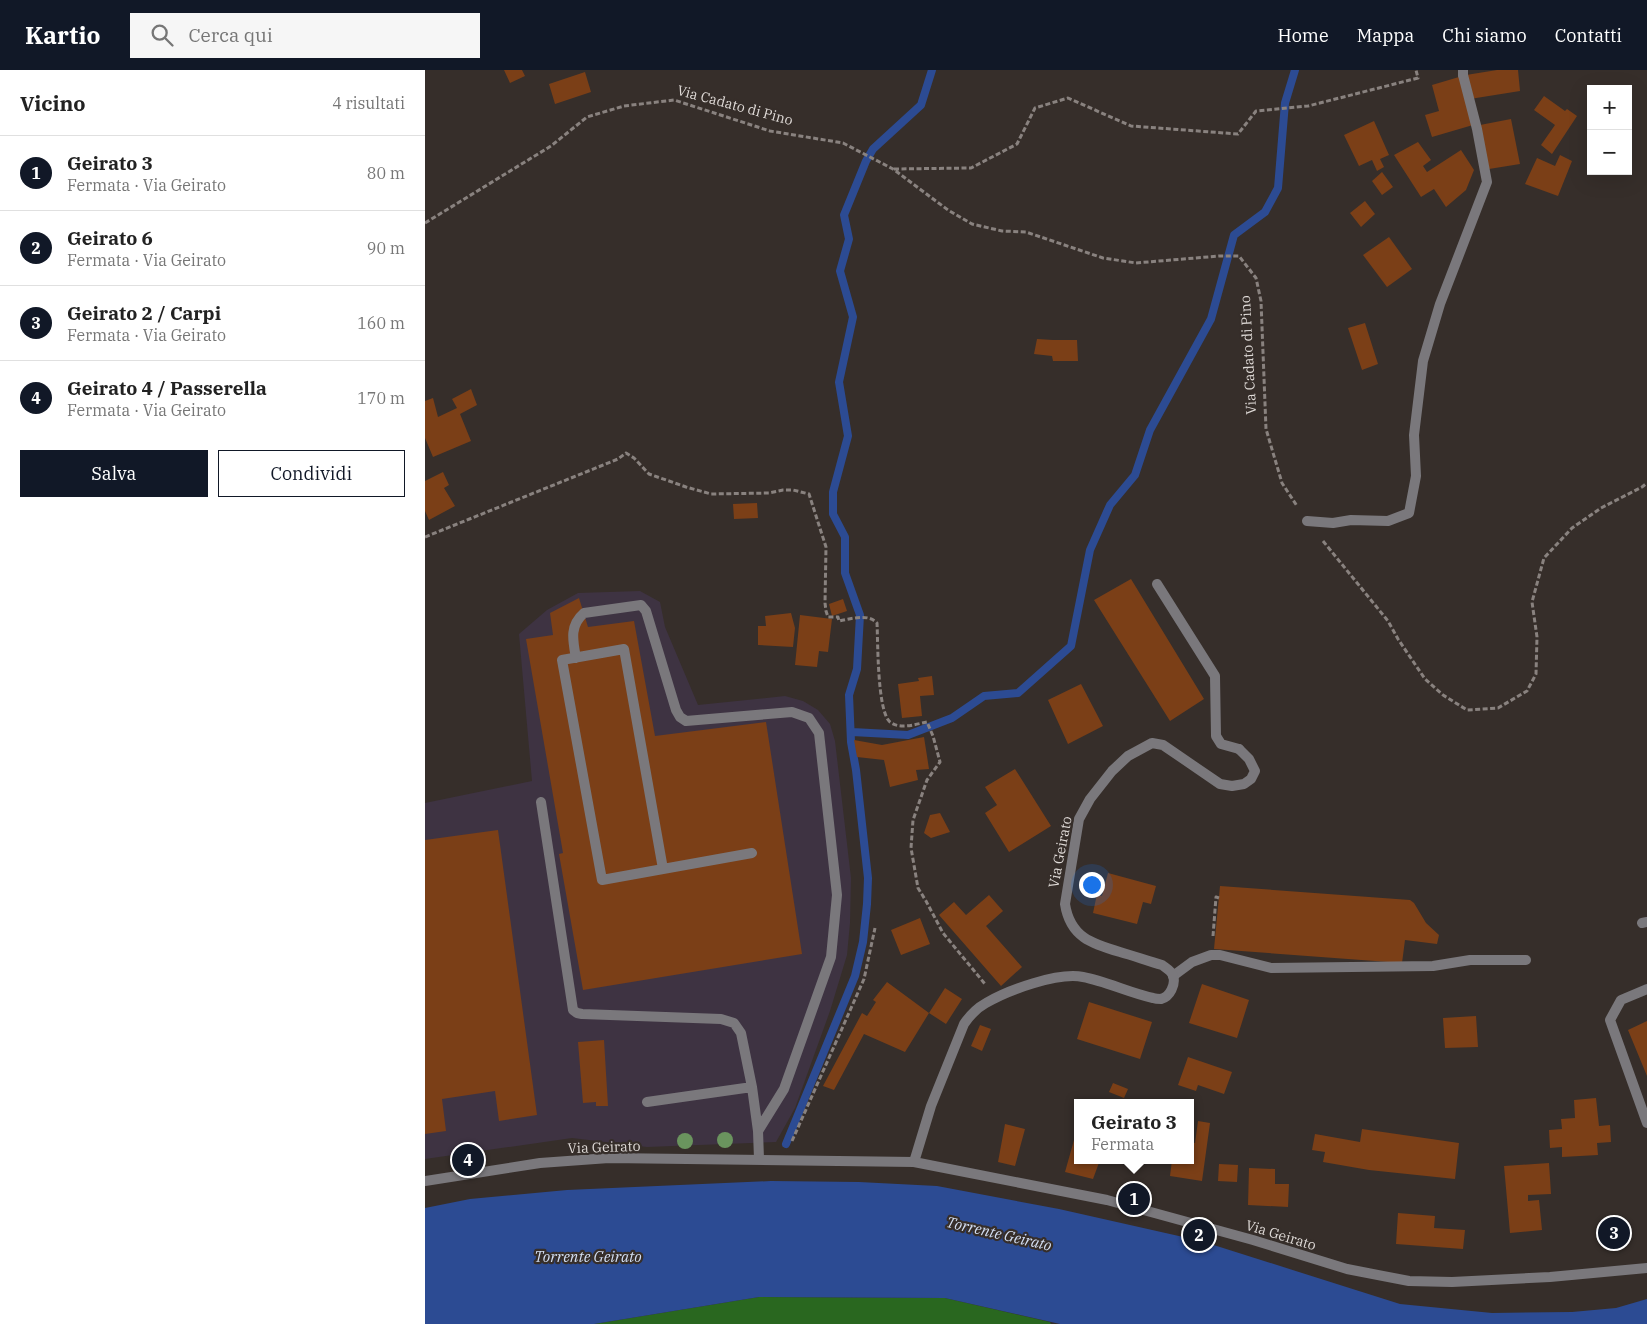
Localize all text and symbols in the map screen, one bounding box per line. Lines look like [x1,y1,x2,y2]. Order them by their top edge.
search box [130,13,480,58]
text: Kartio [25,19,100,51]
icon: search [148,21,176,49]
text: Cerca qui [188,23,273,47]
text: Home [1278,24,1329,47]
text: Mappa [1357,24,1414,47]
text: Chi siamo [1442,24,1527,47]
text: Contatti [1555,24,1622,47]
street label: Via Cadato di Pino [675,81,795,129]
map controls [1587,85,1632,175]
button: + [1587,85,1632,130]
text: Vicino [20,89,86,117]
text: 4 risultati [332,93,405,113]
button: − [1587,130,1632,175]
text: Geirato 3 [67,151,153,175]
text: 1 [31,163,41,183]
text: 80 m [367,163,405,183]
text: Fermata · Via Geirato [67,175,226,195]
text: Geirato 6 [67,226,153,250]
text: 2 [31,238,41,258]
text: 90 m [367,238,405,258]
text: Fermata · Via Geirato [67,250,226,270]
street label: Via Cadato di Pino [1236,295,1260,415]
text: Geirato 2 / Carpi [67,301,221,325]
text: 3 [31,313,41,333]
text: 160 m [357,313,405,333]
text: Fermata · Via Geirato [67,325,226,345]
text: Geirato 4 / Passerella [67,376,267,400]
text: 4 [31,388,41,408]
text: 170 m [357,388,405,408]
text: Fermata · Via Geirato [67,400,226,420]
button: Salva [20,450,208,497]
button: Condividi [218,450,405,497]
street label: Via Geirato [1044,814,1076,889]
your location [1079,872,1105,898]
popup [1074,1099,1194,1164]
text: Geirato 3 [1091,1110,1177,1134]
text: Fermata [1091,1134,1154,1154]
street label: Via Geirato [567,1137,641,1157]
pin: 4 [452,1141,484,1179]
pin: 1 [1118,1180,1150,1218]
water label: Torrente Geirato [945,1212,1054,1255]
pin: 3 [1598,1214,1630,1252]
pin: 2 [1183,1216,1215,1254]
street label: Via Geirato [1244,1216,1319,1254]
water label: Torrente Geirato [534,1247,642,1266]

